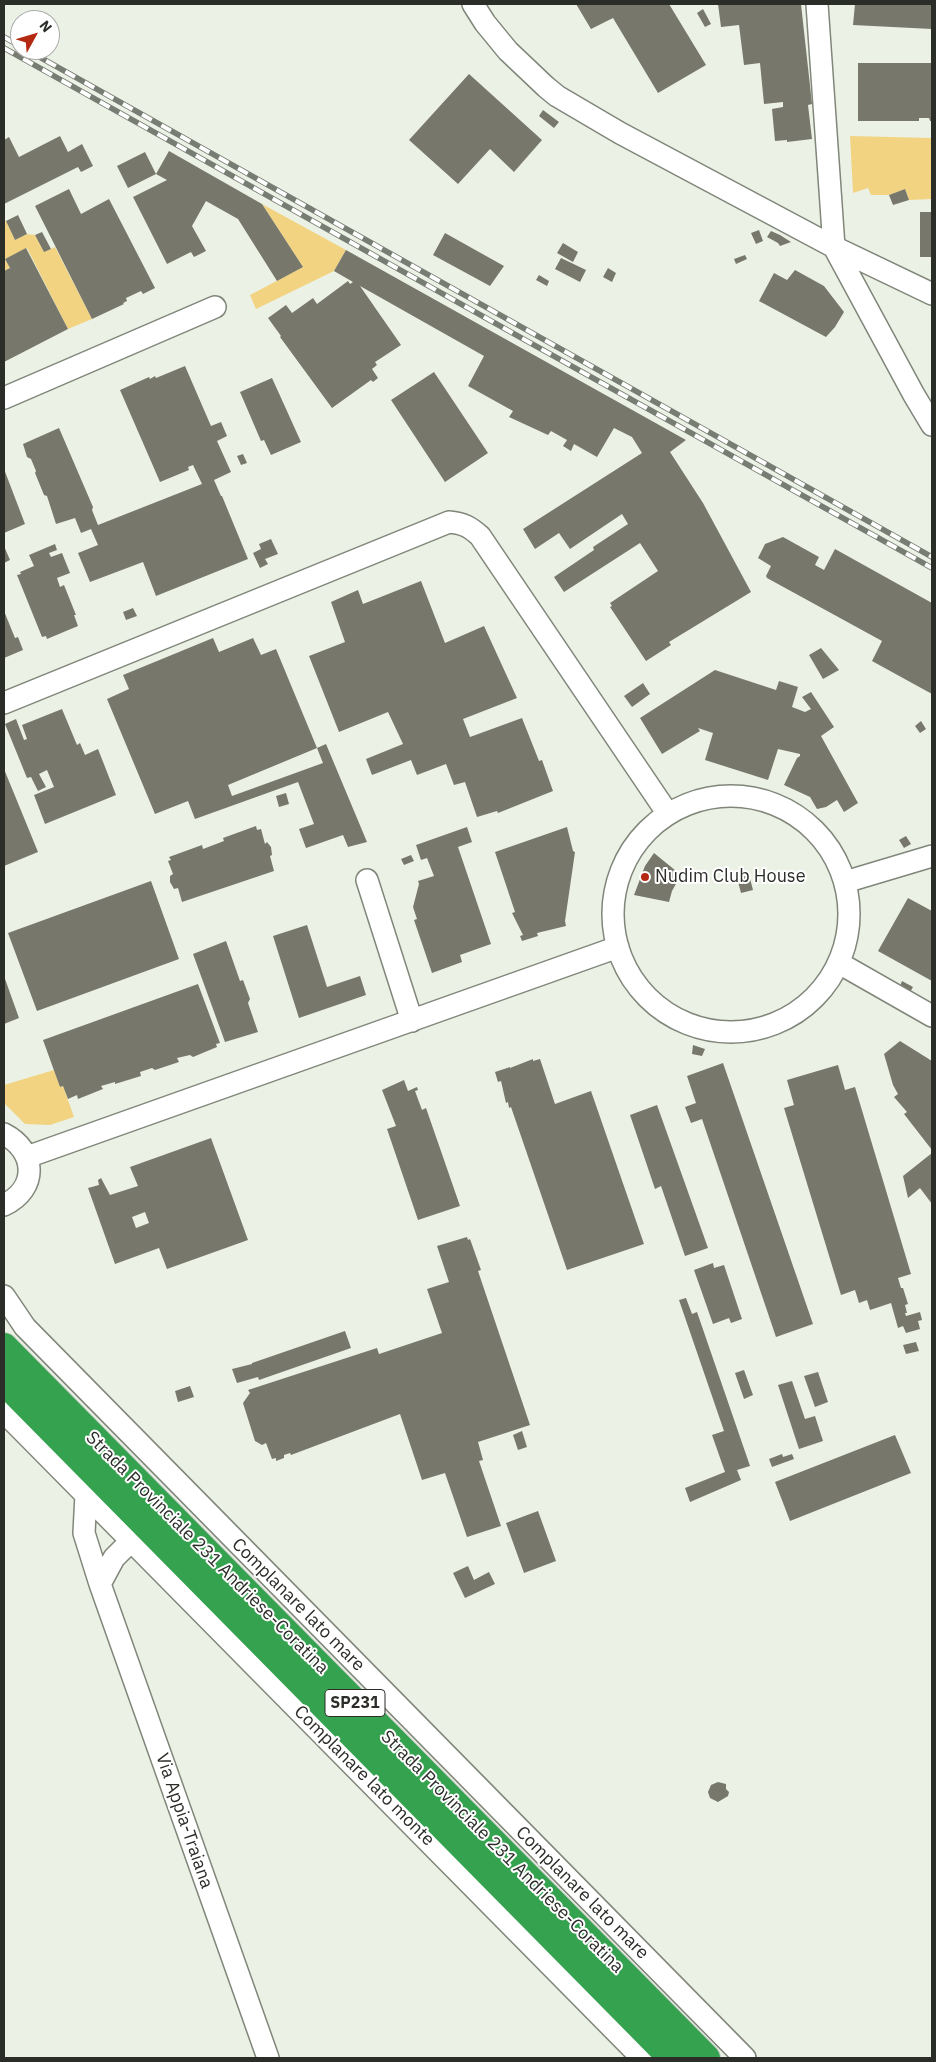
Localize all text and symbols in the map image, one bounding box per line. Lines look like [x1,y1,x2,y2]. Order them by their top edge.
north arrow [10,10,60,60]
text: N [36,17,56,36]
place label: Nudim Club House [655,866,806,888]
marker: Nudim Club House [639,871,651,883]
street label: Strada Provinciale 231 Andriese-Coratina [81,1427,333,1679]
street label: Complanare lato mare [227,1534,369,1676]
road number: SP231 [325,1690,385,1716]
street label: Complanare lato monte [289,1701,439,1851]
street label: Strada Provinciale 231 Andriese-Coratina [376,1726,628,1978]
street label: Via Appia-Traiana [151,1751,217,1891]
street label: Complanare lato mare [511,1822,653,1964]

